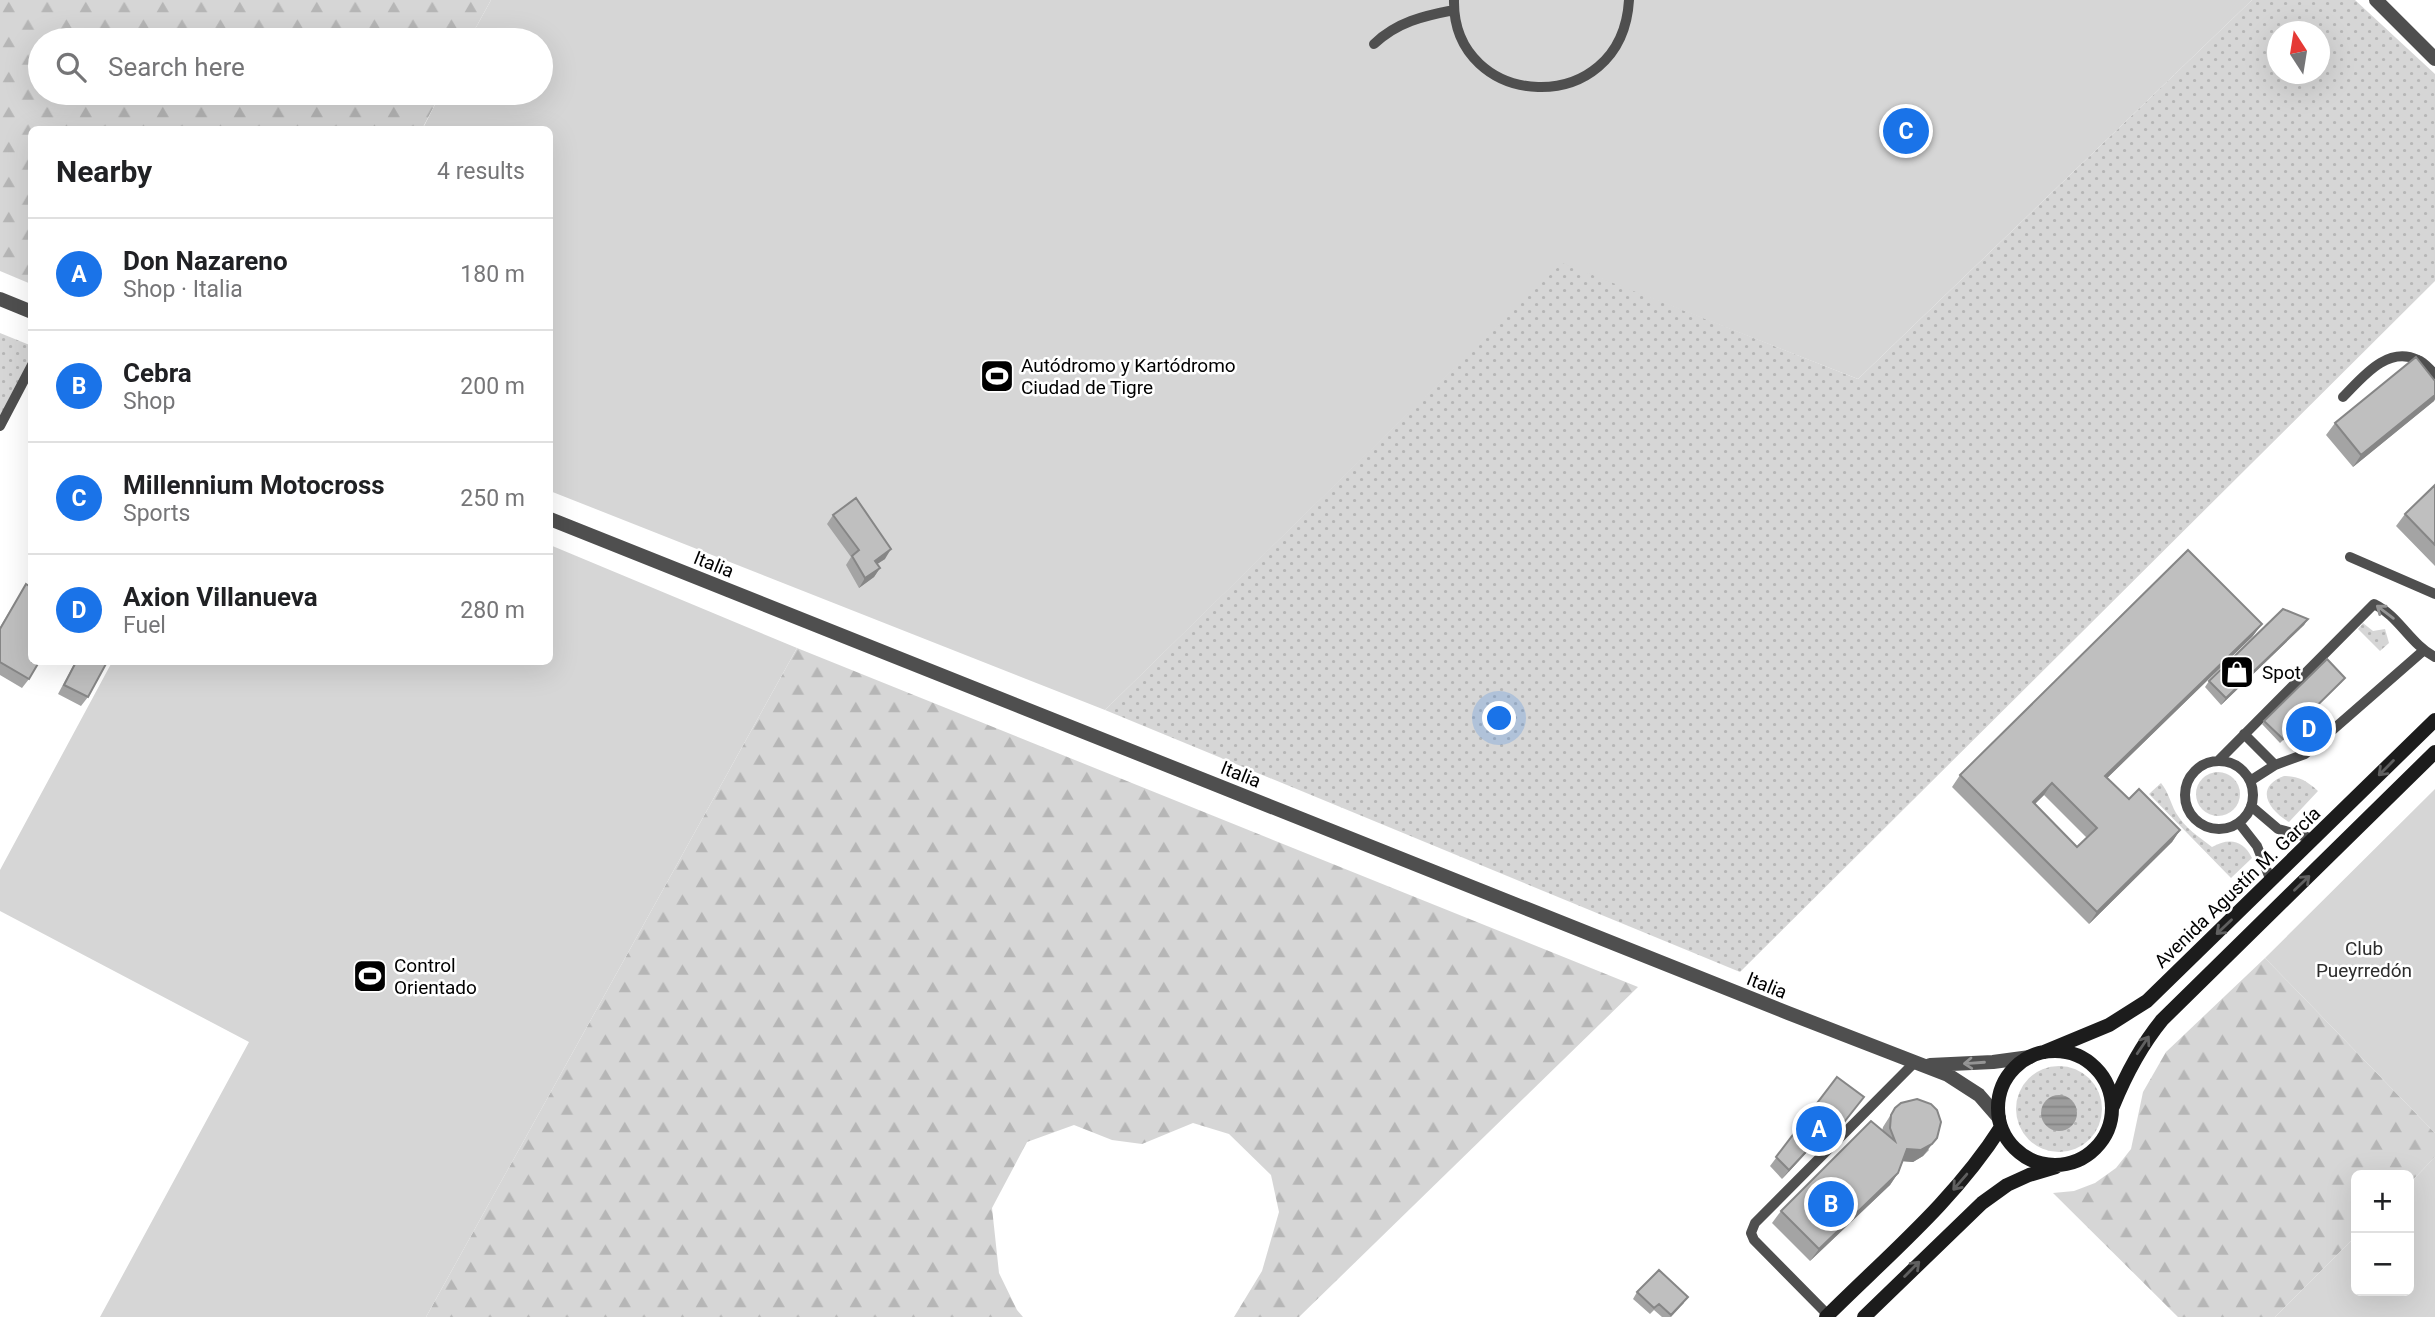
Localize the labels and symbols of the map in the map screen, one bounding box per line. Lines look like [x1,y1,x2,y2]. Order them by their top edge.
north arrow [2267,21,2330,84]
pin: C [1883,105,1929,157]
place label: Autódromo y Kartódromo Ciudad de Tigre [1021,354,1236,399]
sports icon: Autódromo y Kartódromo Ciudad de Tigre [978,357,1016,395]
street label: Italia [690,546,737,583]
one-way arrow [2376,605,2395,619]
shop icon: Spot [2218,653,2256,691]
place label: Spot [2262,661,2301,684]
your location [1482,701,1516,735]
pin: D [2286,703,2332,755]
street label: Italia [1217,756,1264,793]
one-way arrow [2378,759,2395,776]
street label: Avenida Agustín M. García [2149,802,2325,973]
one-way arrow [2294,874,2311,891]
one-way arrow [2216,919,2233,936]
park label: Club Pueyrredón [2316,937,2412,982]
place label: Control Orientado [394,954,477,999]
sports icon: Control Orientado [351,957,389,995]
street label: Italia [1743,967,1790,1004]
one-way arrow [2136,1036,2151,1055]
one-way arrow [1963,1057,1986,1070]
pin: A [1796,1103,1842,1155]
one-way arrow [1952,1173,1968,1191]
pin: B [1808,1178,1854,1230]
one-way arrow [1904,1261,1921,1278]

